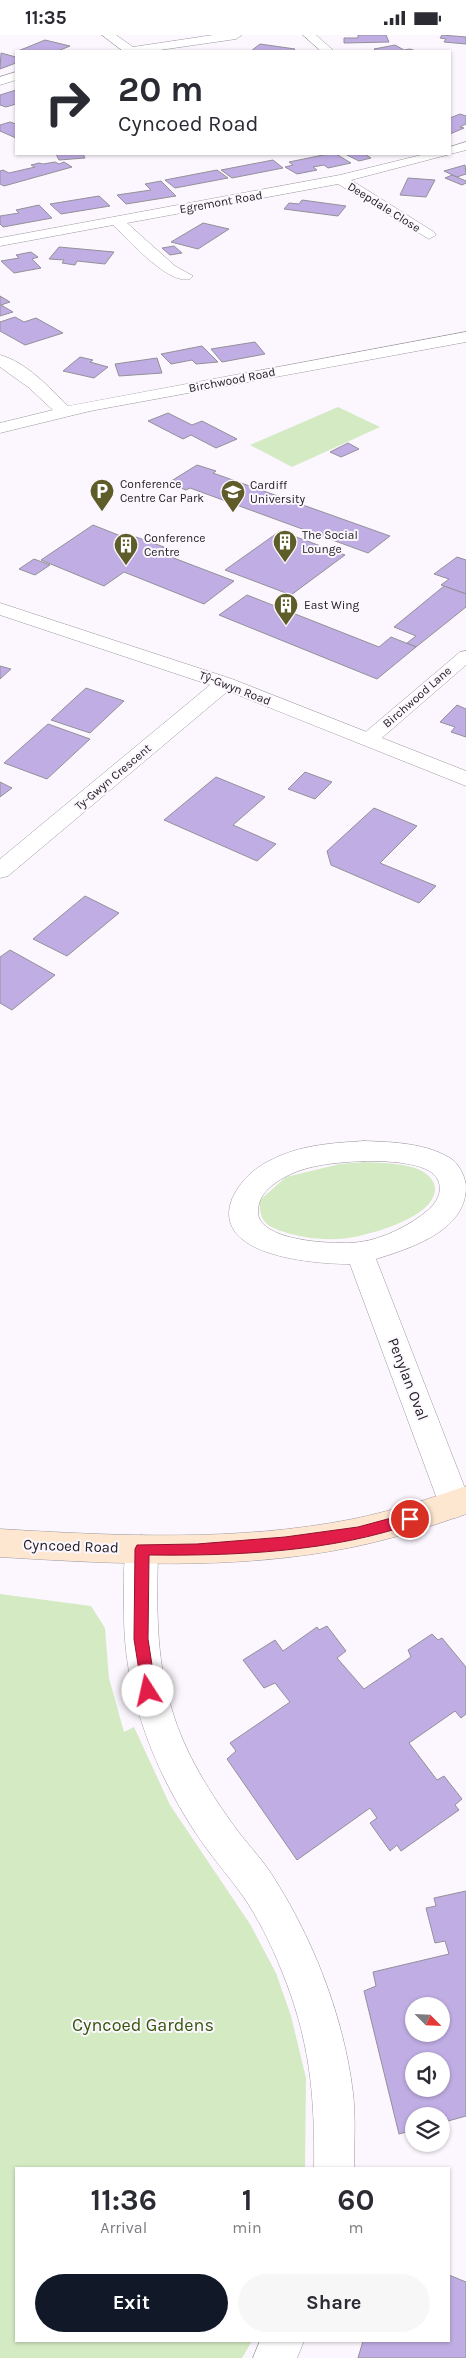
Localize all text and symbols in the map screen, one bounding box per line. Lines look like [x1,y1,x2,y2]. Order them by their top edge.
text: 11:35 [25,7,67,29]
text: 20 m [118,69,203,110]
icon: right [35,70,100,135]
text: Cyncoed Road [118,111,259,137]
street label: Deepdale Close [345,179,423,235]
street label: Egremont Road [178,188,264,216]
street label: Birchwood Road [187,365,277,395]
place label: Conference Centre Car Park [120,477,204,505]
parking icon: Conference Centre Car Park [89,478,115,512]
place label: Cardiff University [250,478,306,506]
school or university icon: Cardiff University [220,479,246,513]
place label: The Social Lounge [302,528,358,556]
building icon: The Social Lounge [272,529,298,563]
place label: Conference Centre [144,531,206,559]
building icon: Conference Centre [113,532,139,566]
building icon: East Wing [273,592,299,626]
place label: East Wing [304,598,360,612]
street label: Birchwood Lane [380,663,454,731]
street label: Tŷ-Gwyn Road [197,668,273,708]
street label: Ty-Gwyn Crescent [72,741,154,813]
street label: Penylan Oval [384,1335,432,1423]
pin [389,1498,431,1540]
icon: arrive [396,1505,424,1533]
street label: Cyncoed Road [23,1535,119,1557]
position arrow [121,1664,173,1716]
north arrow [405,1997,450,2043]
map controls [405,1997,450,2152]
park label: Cyncoed Gardens [72,2014,214,2036]
button: sound [405,2052,450,2097]
button: layers [405,2107,450,2152]
text: 11:36 [91,2182,157,2218]
text: 1 [242,2182,252,2218]
text: 60 [337,2182,374,2218]
text: Arrival [100,2218,147,2237]
text: min [232,2218,262,2237]
text: m [348,2218,363,2237]
button: Exit [35,2274,228,2332]
button: Share [238,2274,430,2332]

